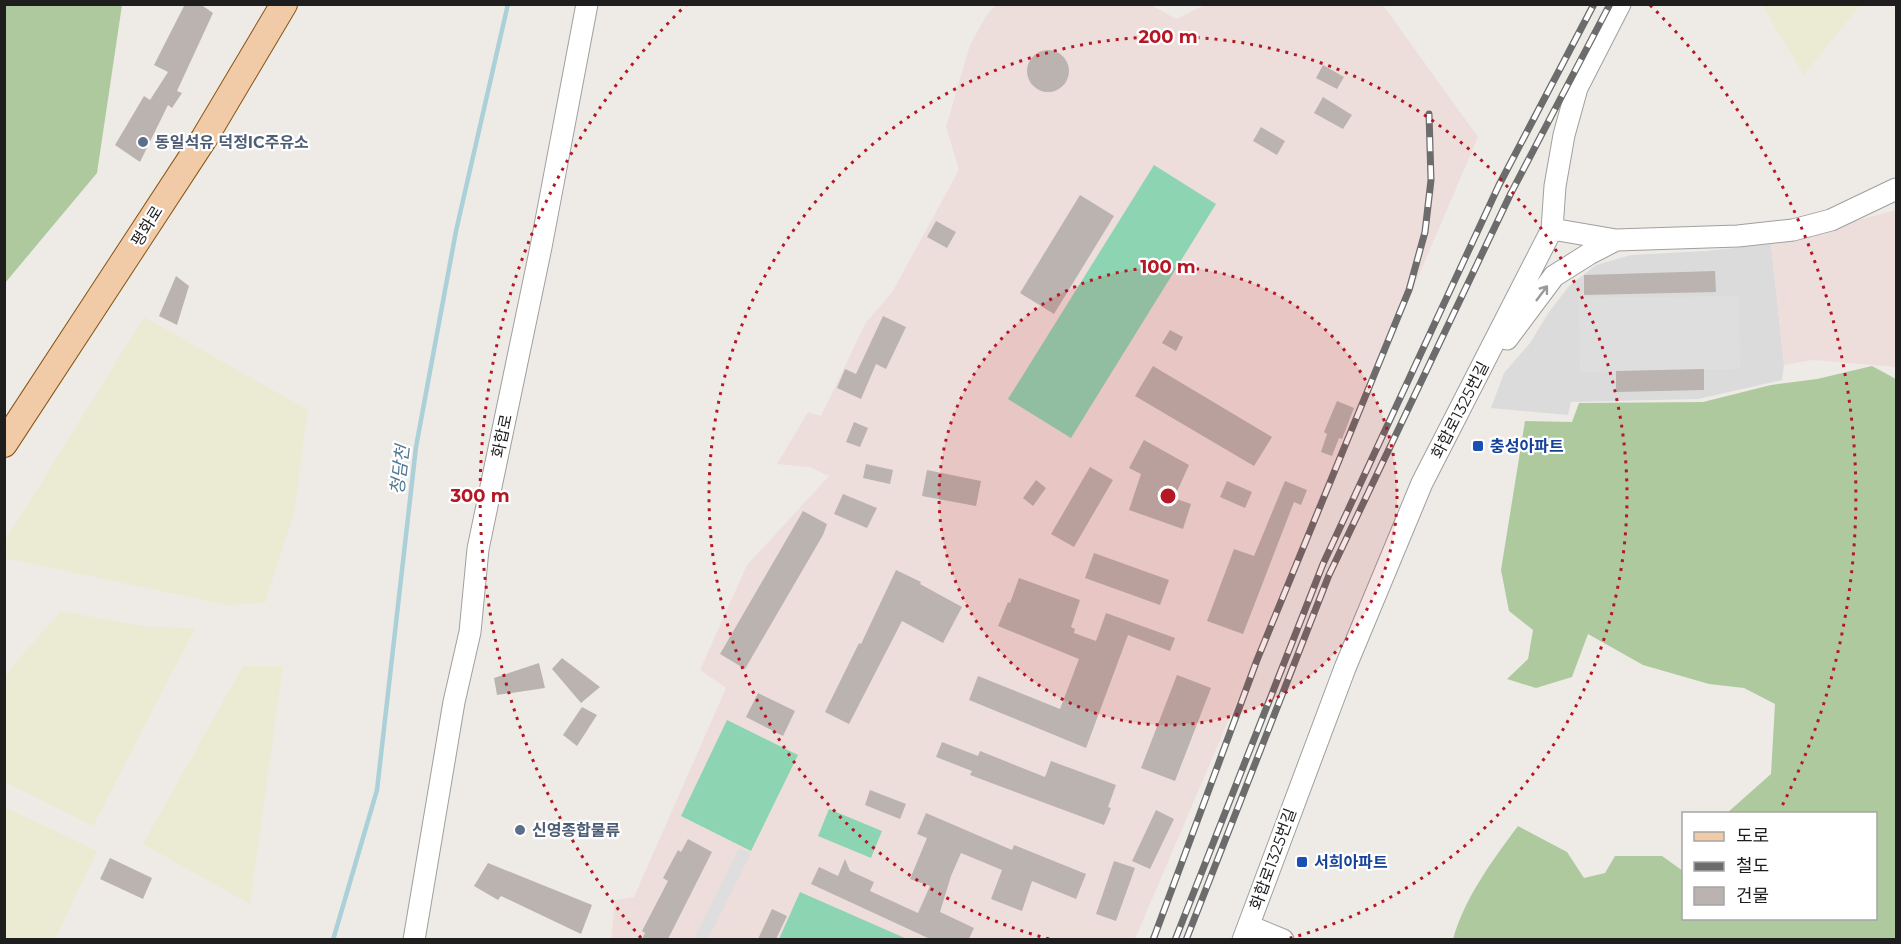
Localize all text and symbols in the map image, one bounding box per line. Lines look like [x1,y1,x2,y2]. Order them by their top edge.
text: 200 m [1138,26,1198,48]
place label: 동일석유 덕정IC주유소 [155,133,309,152]
marker: 동일석유 덕정IC주유소 [136,135,150,149]
street label: 평화로 [127,202,167,250]
text: 100 m [1140,256,1196,278]
one-way arrow [1536,285,1548,301]
street label: 화합로1325번길 [1427,358,1493,462]
street label: 화합로 [488,412,516,460]
place label: 충성아파트 [1490,437,1564,456]
marker: 충성아파트 [1471,439,1485,453]
water label: 청담천 [386,442,414,496]
text: 300 m [449,485,510,507]
centre of rings [1158,486,1178,506]
street label: 화합로1325번길 [1246,806,1300,912]
legend [1682,812,1877,920]
place label: 신영종합물류 [532,821,620,840]
marker: 신영종합물류 [513,823,527,837]
text: 도로 [1736,825,1769,847]
place label: 서희아파트 [1314,853,1388,872]
marker: 서희아파트 [1295,855,1309,869]
text: 철도 [1736,855,1769,877]
text: 건물 [1736,885,1769,907]

